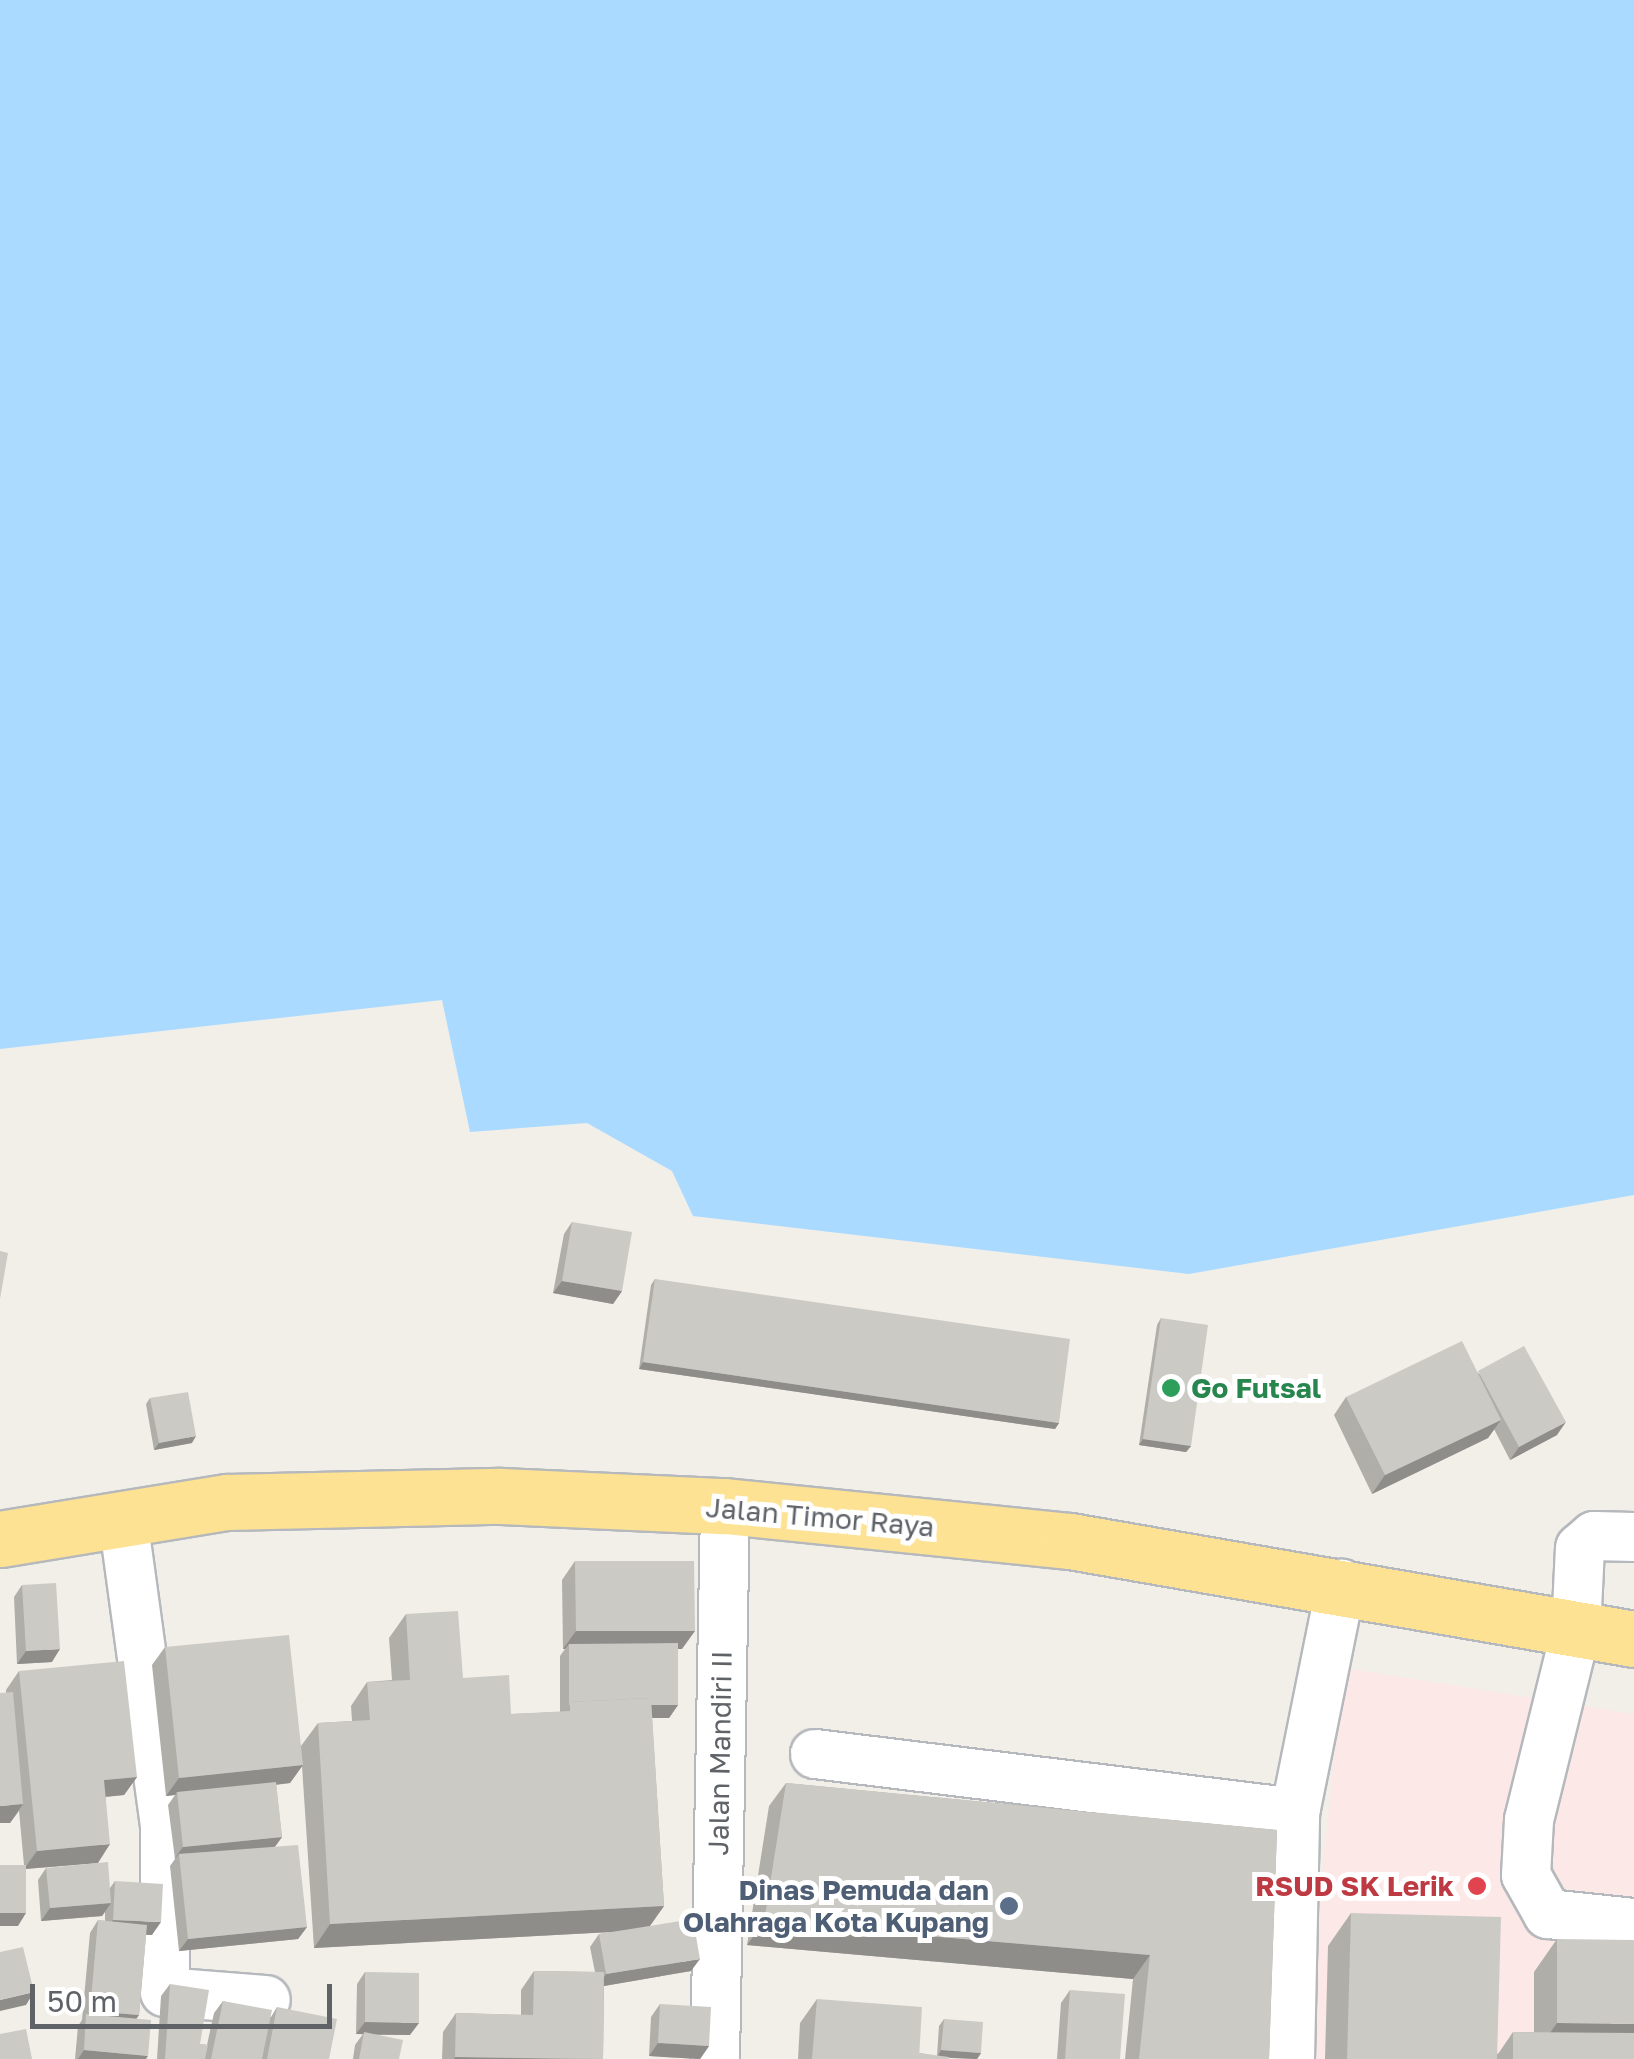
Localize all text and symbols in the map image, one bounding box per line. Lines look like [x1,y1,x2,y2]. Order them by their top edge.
place label: Go Futsal [1191,1371,1321,1405]
marker: Go Futsal [1160,1377,1182,1399]
street label: Jalan Timor Raya [704,1490,936,1544]
street label: Jalan Mandiri II [701,1650,739,1856]
place label: RSUD SK Lerik [1255,1869,1454,1903]
place label: Dinas Pemuda dan Olahraga Kota Kupang [683,1873,989,1939]
marker: RSUD SK Lerik [1464,1873,1490,1899]
marker: Dinas Pemuda dan Olahraga Kota Kupang [998,1895,1020,1917]
scale bar [35,1964,338,2026]
text: 50 m [47,1983,117,2019]

